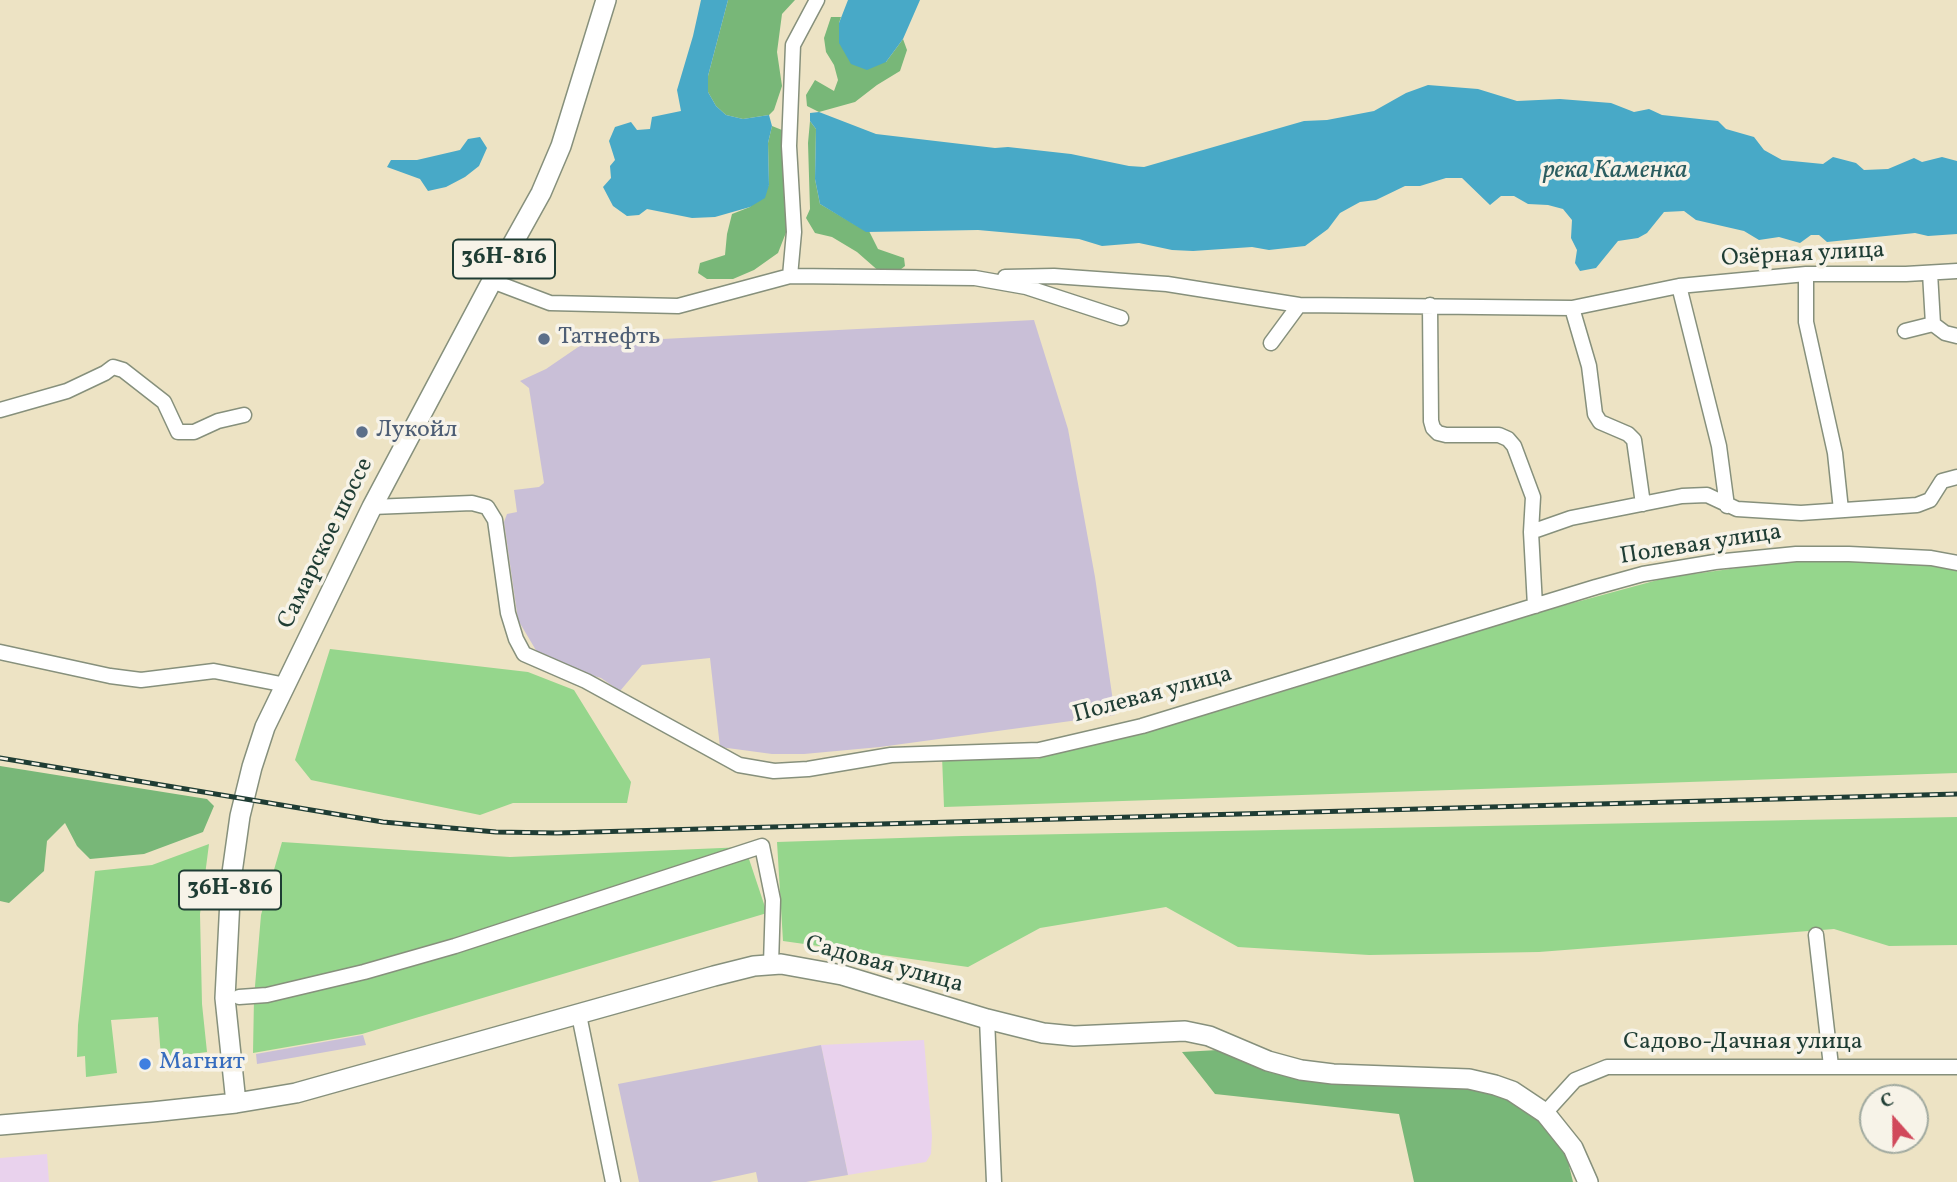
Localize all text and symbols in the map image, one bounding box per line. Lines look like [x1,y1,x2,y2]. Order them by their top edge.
water label: река Каменка [1542,156,1688,188]
street label: Озёрная улица [1720,237,1886,275]
road number: 36Н-816 [453,240,555,278]
place label: Татнефть [558,325,660,353]
marker: Татнефть [536,331,552,347]
place label: Лукойл [376,418,457,446]
marker: Лукойл [354,424,370,440]
street label: Самарское шоссе [273,454,381,634]
street label: Полевая улица [1618,519,1784,573]
street label: Полевая улица [1070,661,1236,731]
road number: 36Н-816 [179,870,281,909]
street label: Садовая улица [802,931,966,1001]
street label: Садово-Дачная улица [1623,1030,1863,1058]
place label: Магнит [159,1050,245,1078]
marker: Магнит [137,1056,153,1072]
north arrow [1859,1084,1929,1154]
text: С [1877,1087,1898,1116]

